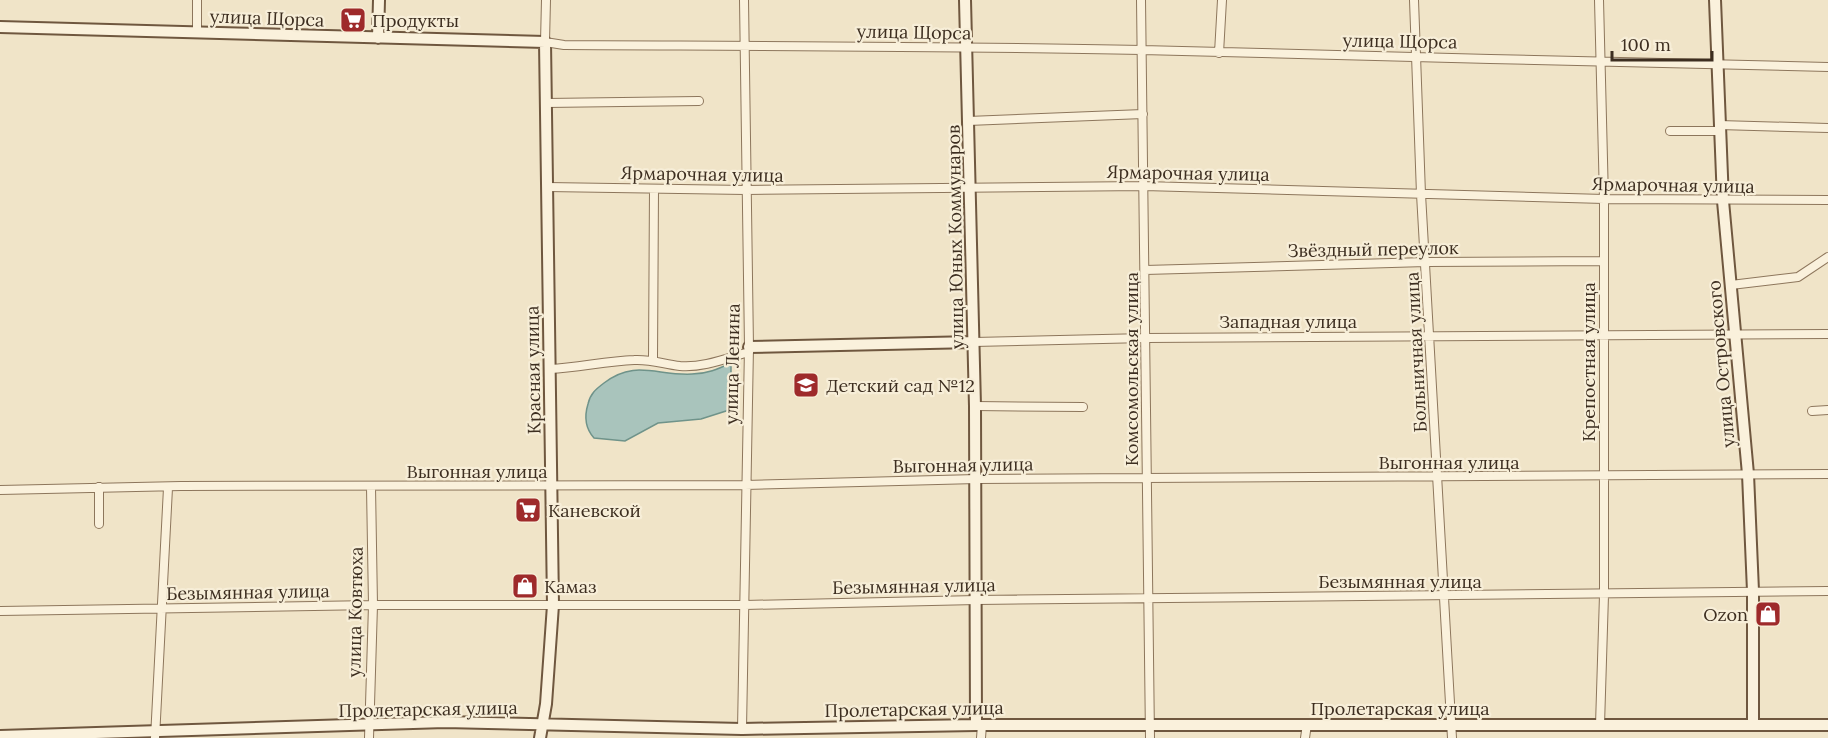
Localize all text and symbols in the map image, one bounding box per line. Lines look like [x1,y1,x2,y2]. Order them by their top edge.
street label: улица Щорса [209,5,325,31]
supermarket icon: Продукты [338,5,368,35]
place label: Продукты [372,9,459,32]
street label: улица Щорса [856,20,972,44]
scale bar [1612,24,1712,62]
street label: улица Щорса [1342,29,1458,53]
text: 100 m [1621,33,1671,56]
street label: улица Юных Коммунаров [942,125,968,349]
street label: Ярмарочная улица [1106,160,1270,186]
street label: Ярмарочная улица [620,161,784,187]
street label: Ярмарочная улица [1591,172,1755,198]
street label: Звёздный переулок [1287,236,1459,262]
street label: Больничная улица [1400,271,1432,433]
street label: Комсомольская улица [1120,272,1143,466]
street label: улица Островского [1702,279,1740,449]
street label: Крепостная улица [1577,282,1600,442]
street label: улица Ленина [719,303,745,425]
street label: Красная улица [520,305,546,435]
street label: Западная улица [1219,310,1357,333]
school or university icon: Детский сад №12 [791,370,821,400]
place label: Детский сад №12 [826,374,975,397]
street label: Выгонная улица [1379,451,1519,474]
street label: Выгонная улица [892,452,1034,478]
street label: Выгонная улица [407,460,547,483]
supermarket icon: Каневской [513,495,543,525]
place label: Каневской [548,499,641,522]
street label: улица Ковтюха [342,546,368,678]
street label: Безымянная улица [1318,570,1482,593]
shop icon: Камаз [510,571,540,601]
street label: Безымянная улица [832,573,996,599]
place label: Камаз [544,575,596,598]
street label: Безымянная улица [166,579,330,605]
shop icon: Ozon [1753,599,1783,629]
place label: Ozon [1703,603,1748,626]
street label: Пролетарская улица [338,696,518,722]
street label: Пролетарская улица [824,696,1004,722]
street label: Пролетарская улица [1310,697,1490,720]

